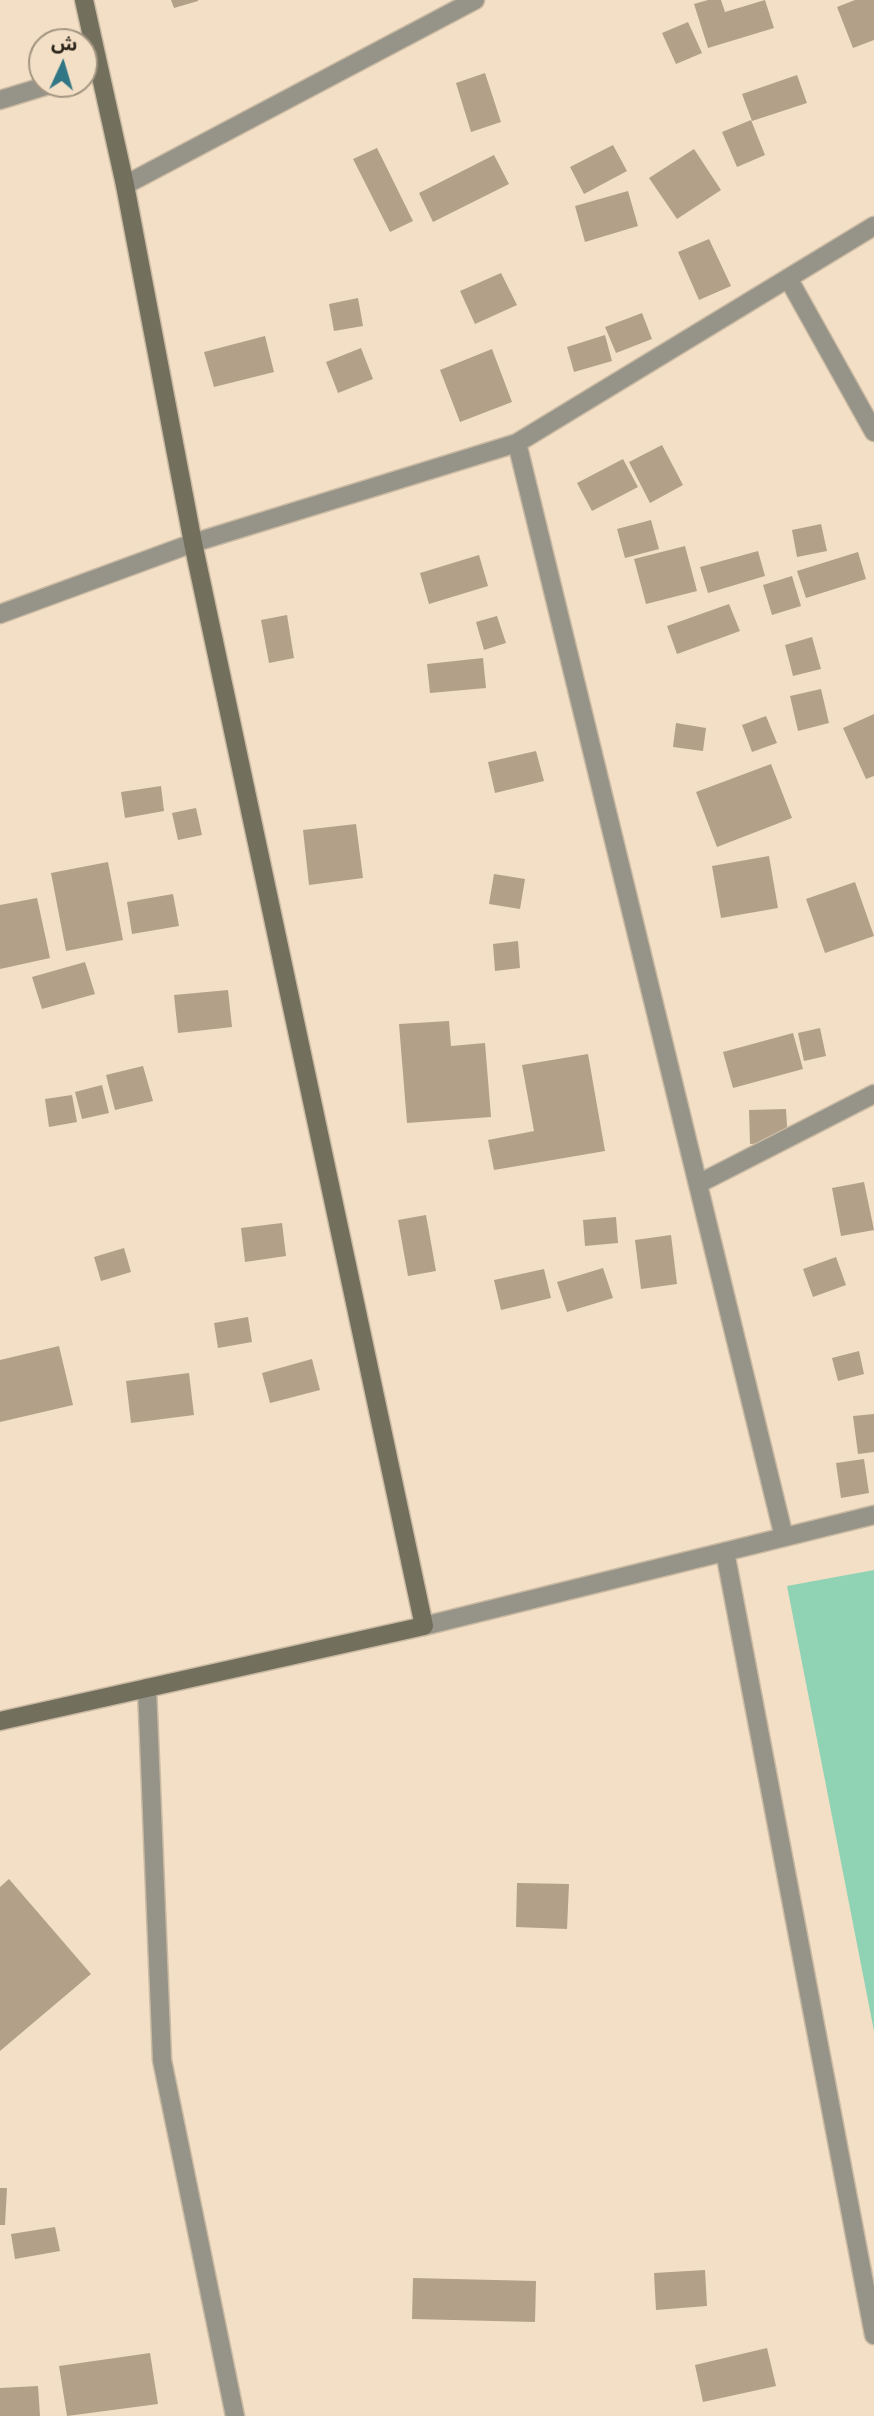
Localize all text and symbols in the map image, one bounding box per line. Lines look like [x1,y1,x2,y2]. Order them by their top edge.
north arrow [28,28,98,98]
text: ش [51,31,78,57]

